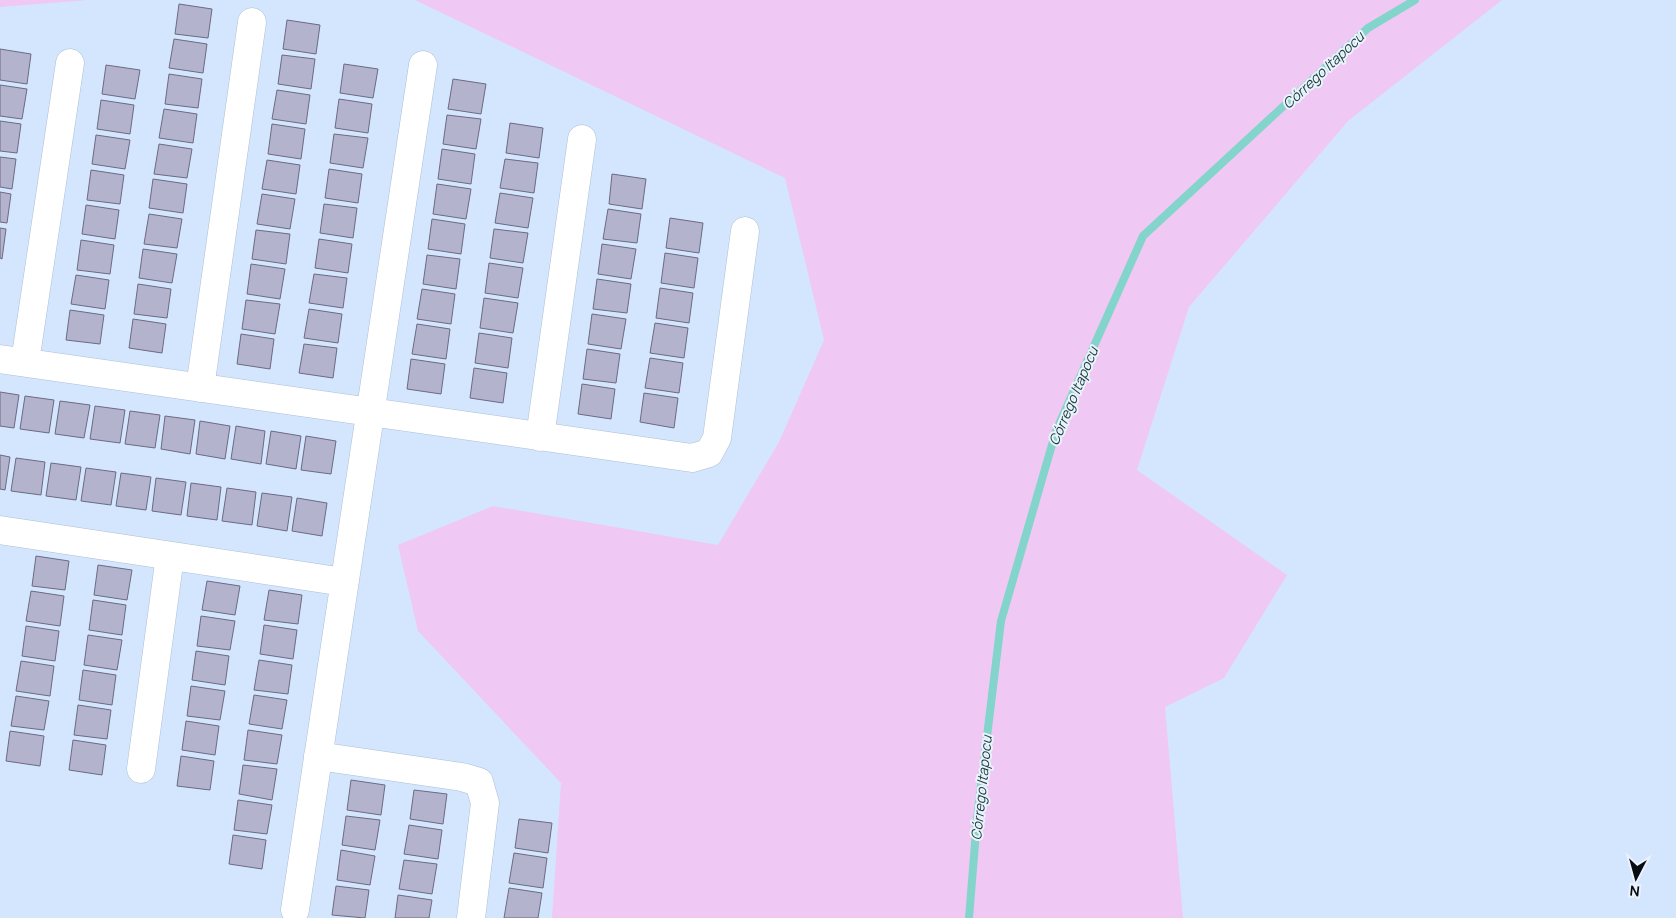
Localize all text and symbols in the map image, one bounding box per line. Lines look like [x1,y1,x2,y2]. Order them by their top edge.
water label: Córrego Itapocu [1278,26,1369,113]
water label: Córrego Itapocu [1044,342,1103,448]
water label: Córrego Itapocu [966,733,996,841]
north arrow [1611,853,1661,903]
text: N [1629,881,1641,901]

